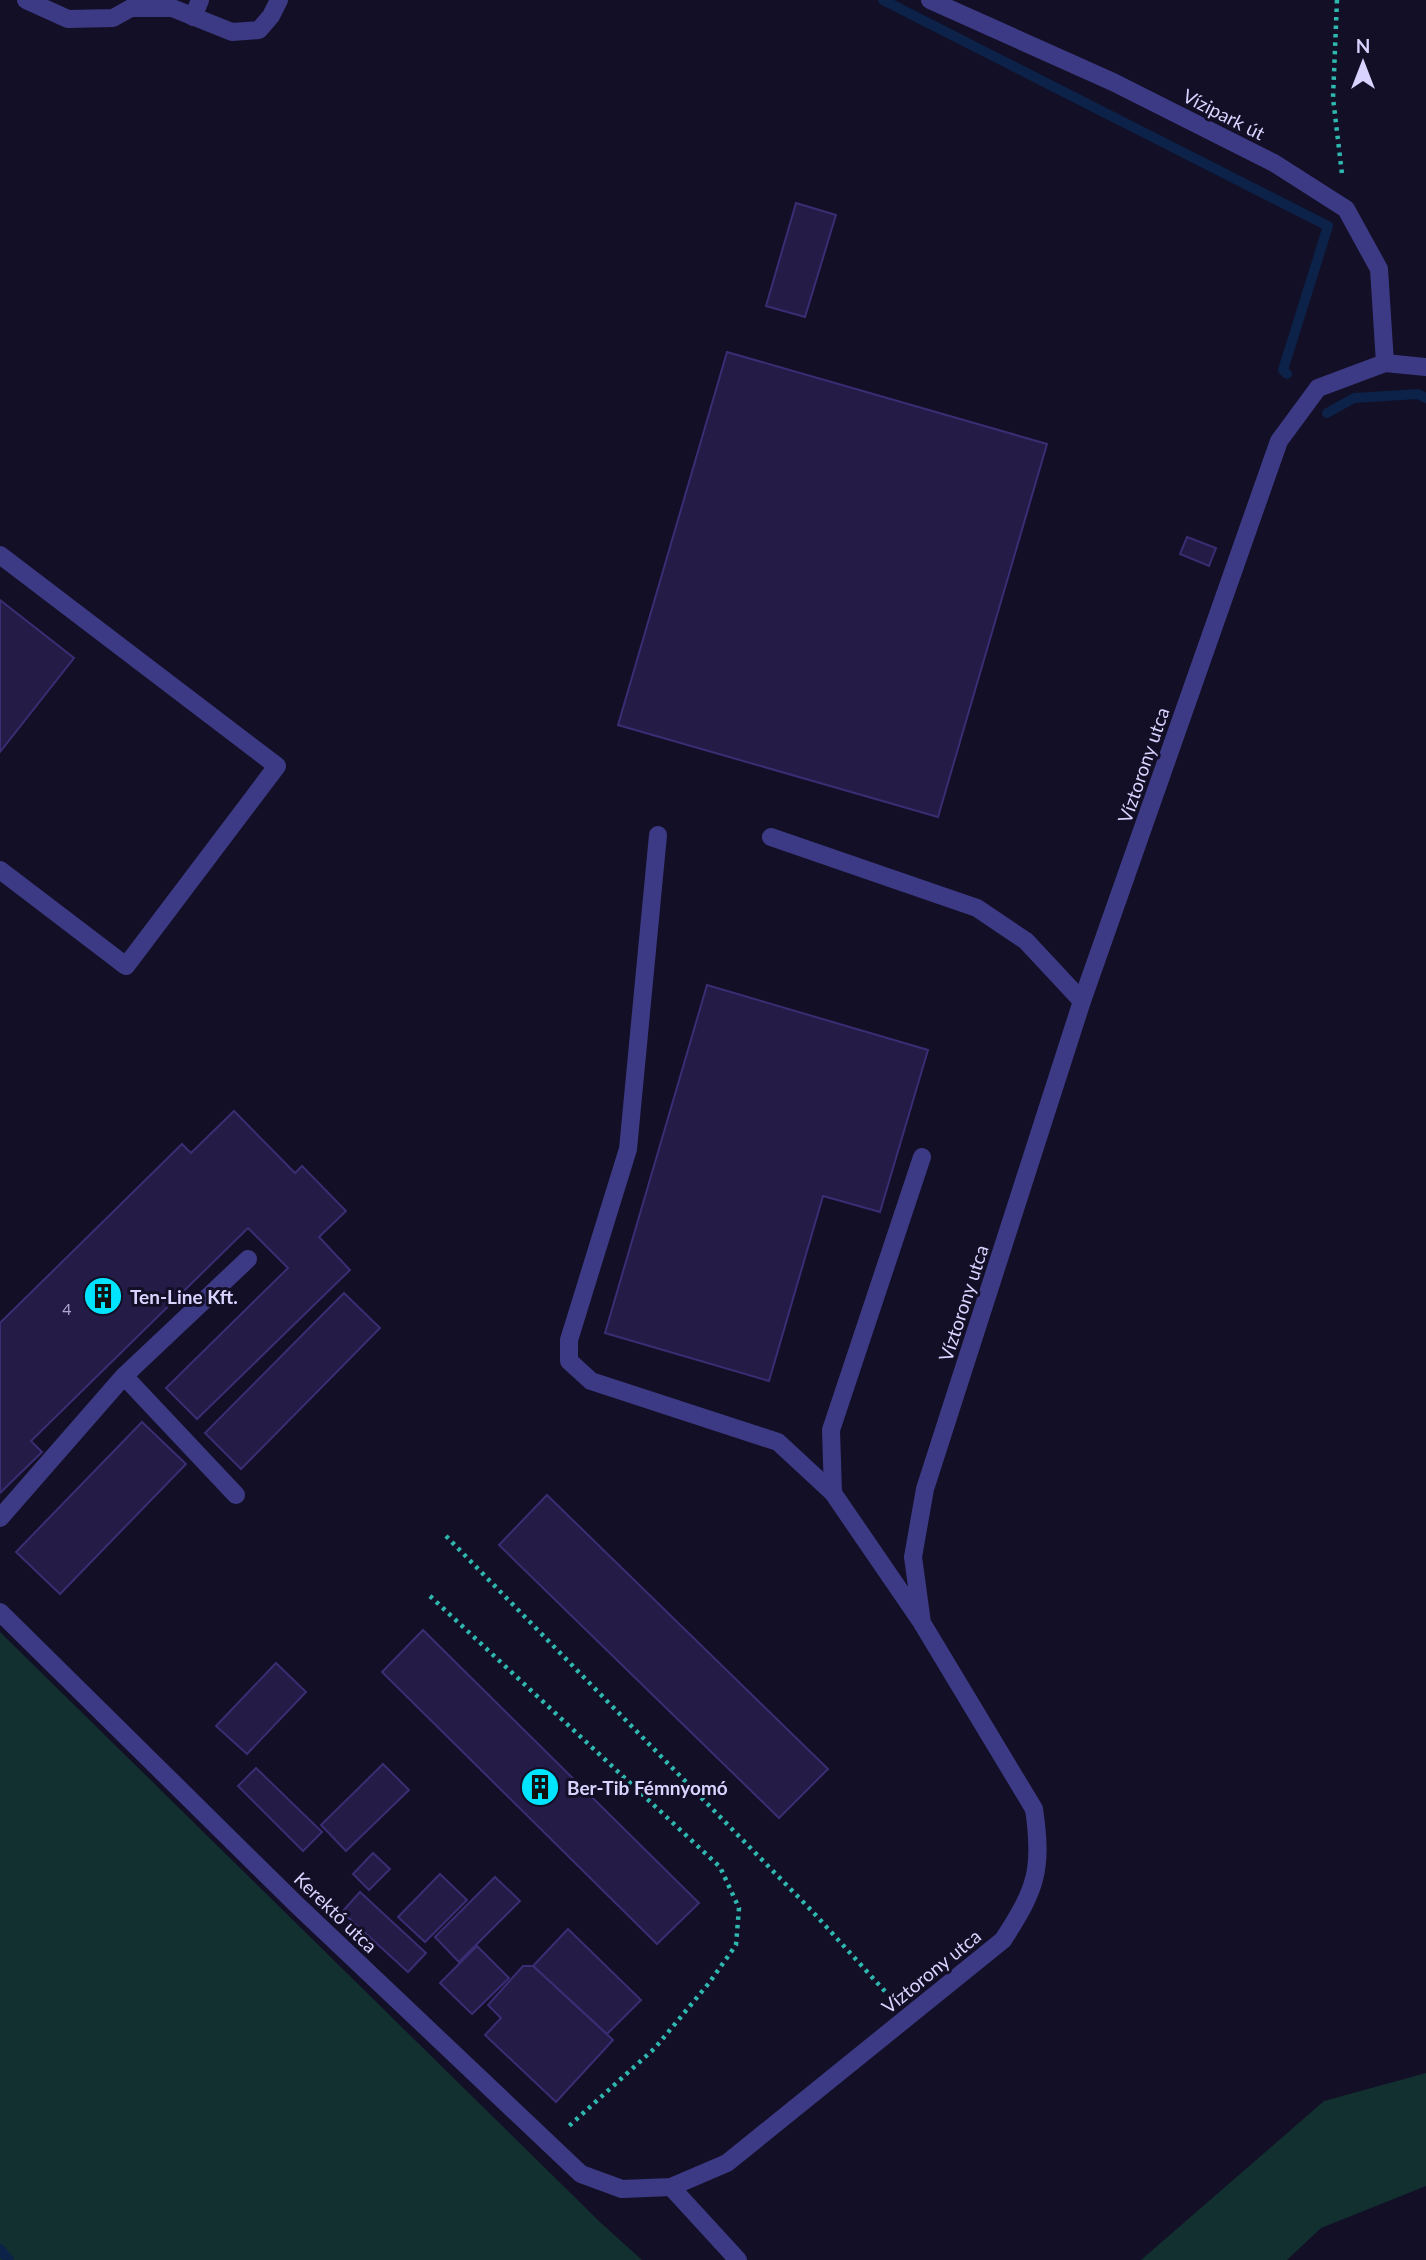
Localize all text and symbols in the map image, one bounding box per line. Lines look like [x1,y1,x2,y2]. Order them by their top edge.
north arrow [1328,28,1398,98]
text: N [1356,34,1370,57]
street label: Vízipark út [1179,84,1269,145]
street label: Víztorony utca [1112,704,1174,826]
street label: Víztorony utca [933,1242,993,1364]
building icon: Ten-Line Kft. [82,1275,124,1317]
place label: Ten-Line Kft. [130,1285,238,1308]
house number: 4 [62,1299,72,1318]
building icon: Ber-Tib Fémnyomó [519,1766,561,1808]
place label: Ber-Tib Fémnyomó [567,1776,728,1799]
street label: Kerektó utca [290,1867,382,1957]
street label: Víztorony utca [877,1924,985,2018]

